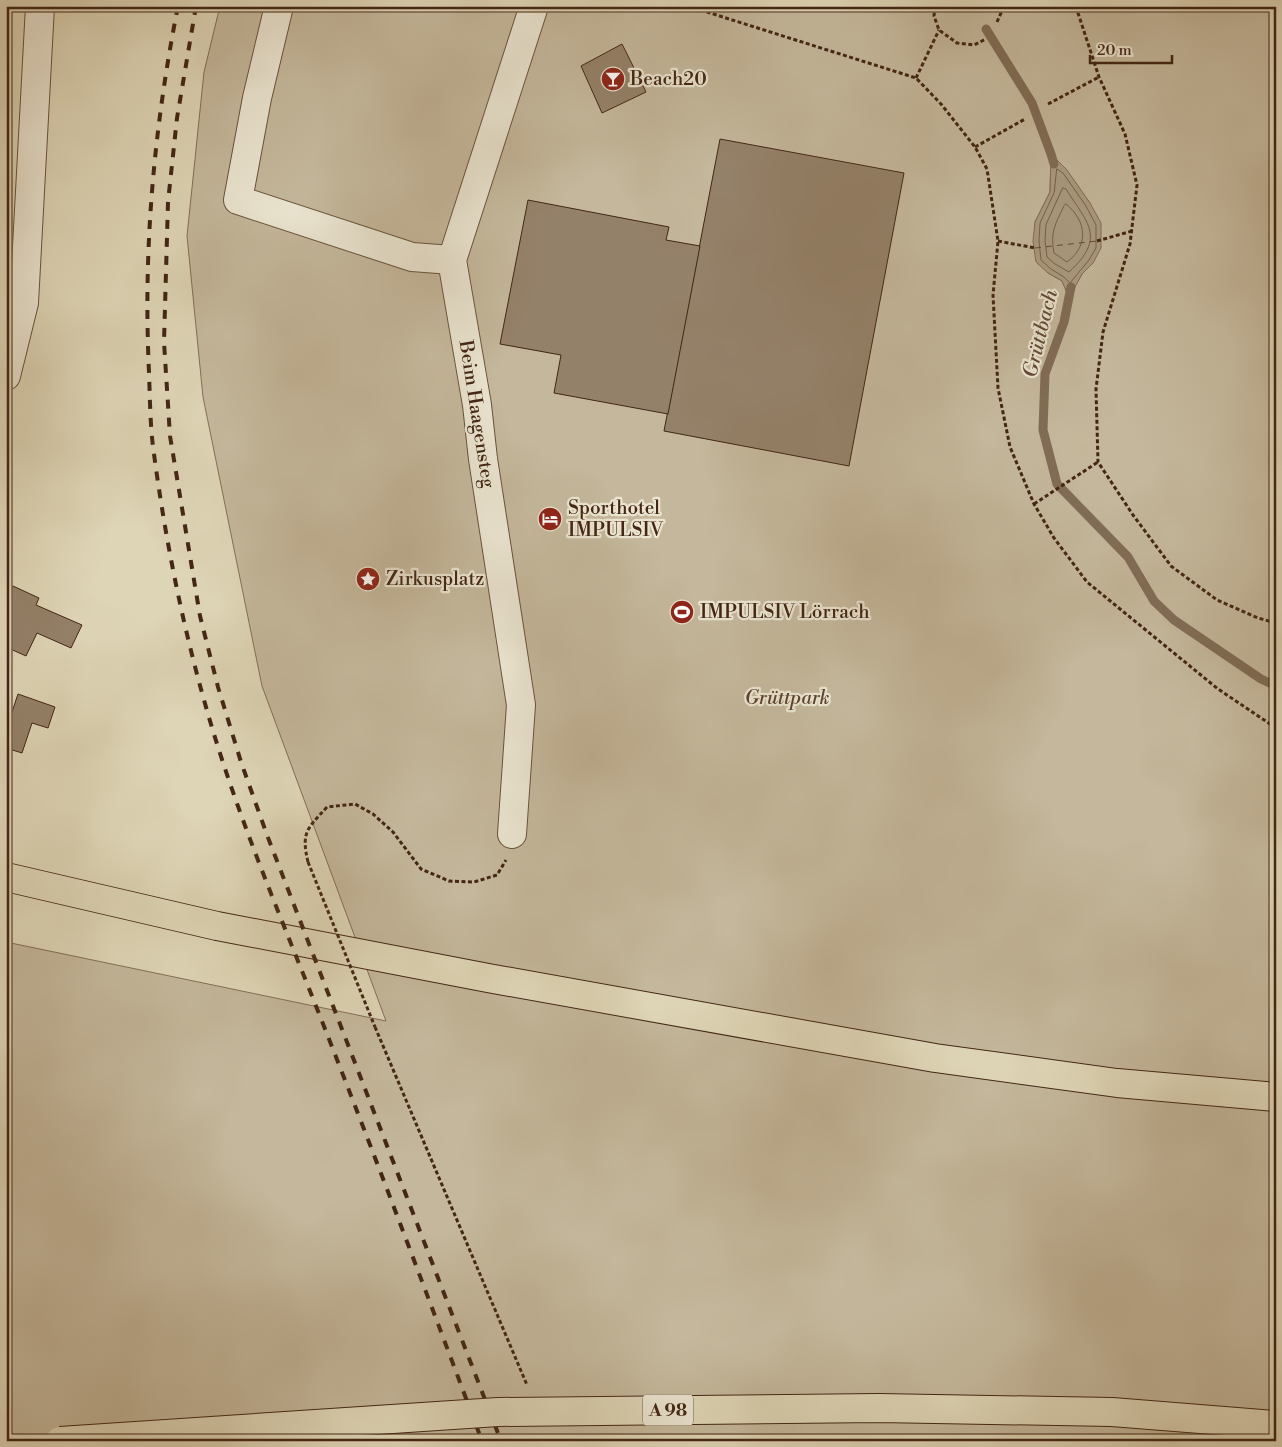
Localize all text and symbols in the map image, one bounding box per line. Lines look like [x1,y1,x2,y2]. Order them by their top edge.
scale bar [1090,32,1172,64]
text: 20 m [1097,41,1132,60]
bar icon: Beach20 [600,66,626,92]
place label: Beach20 [629,67,707,91]
water label: Grüttbach [1018,287,1064,381]
street label: Beim Haagensteg [453,337,501,490]
place label: Sporthotel IMPULSIV [568,496,664,542]
hotel icon: Sporthotel IMPULSIV [537,506,563,532]
place icon: Zirkusplatz [355,566,381,592]
place label: Zirkusplatz [386,567,484,591]
sports icon: IMPULSIV Lörrach [669,599,695,625]
place label: IMPULSIV Lörrach [700,600,870,624]
park label: Grüttpark [745,686,829,710]
road number: A 98 [643,1394,693,1426]

